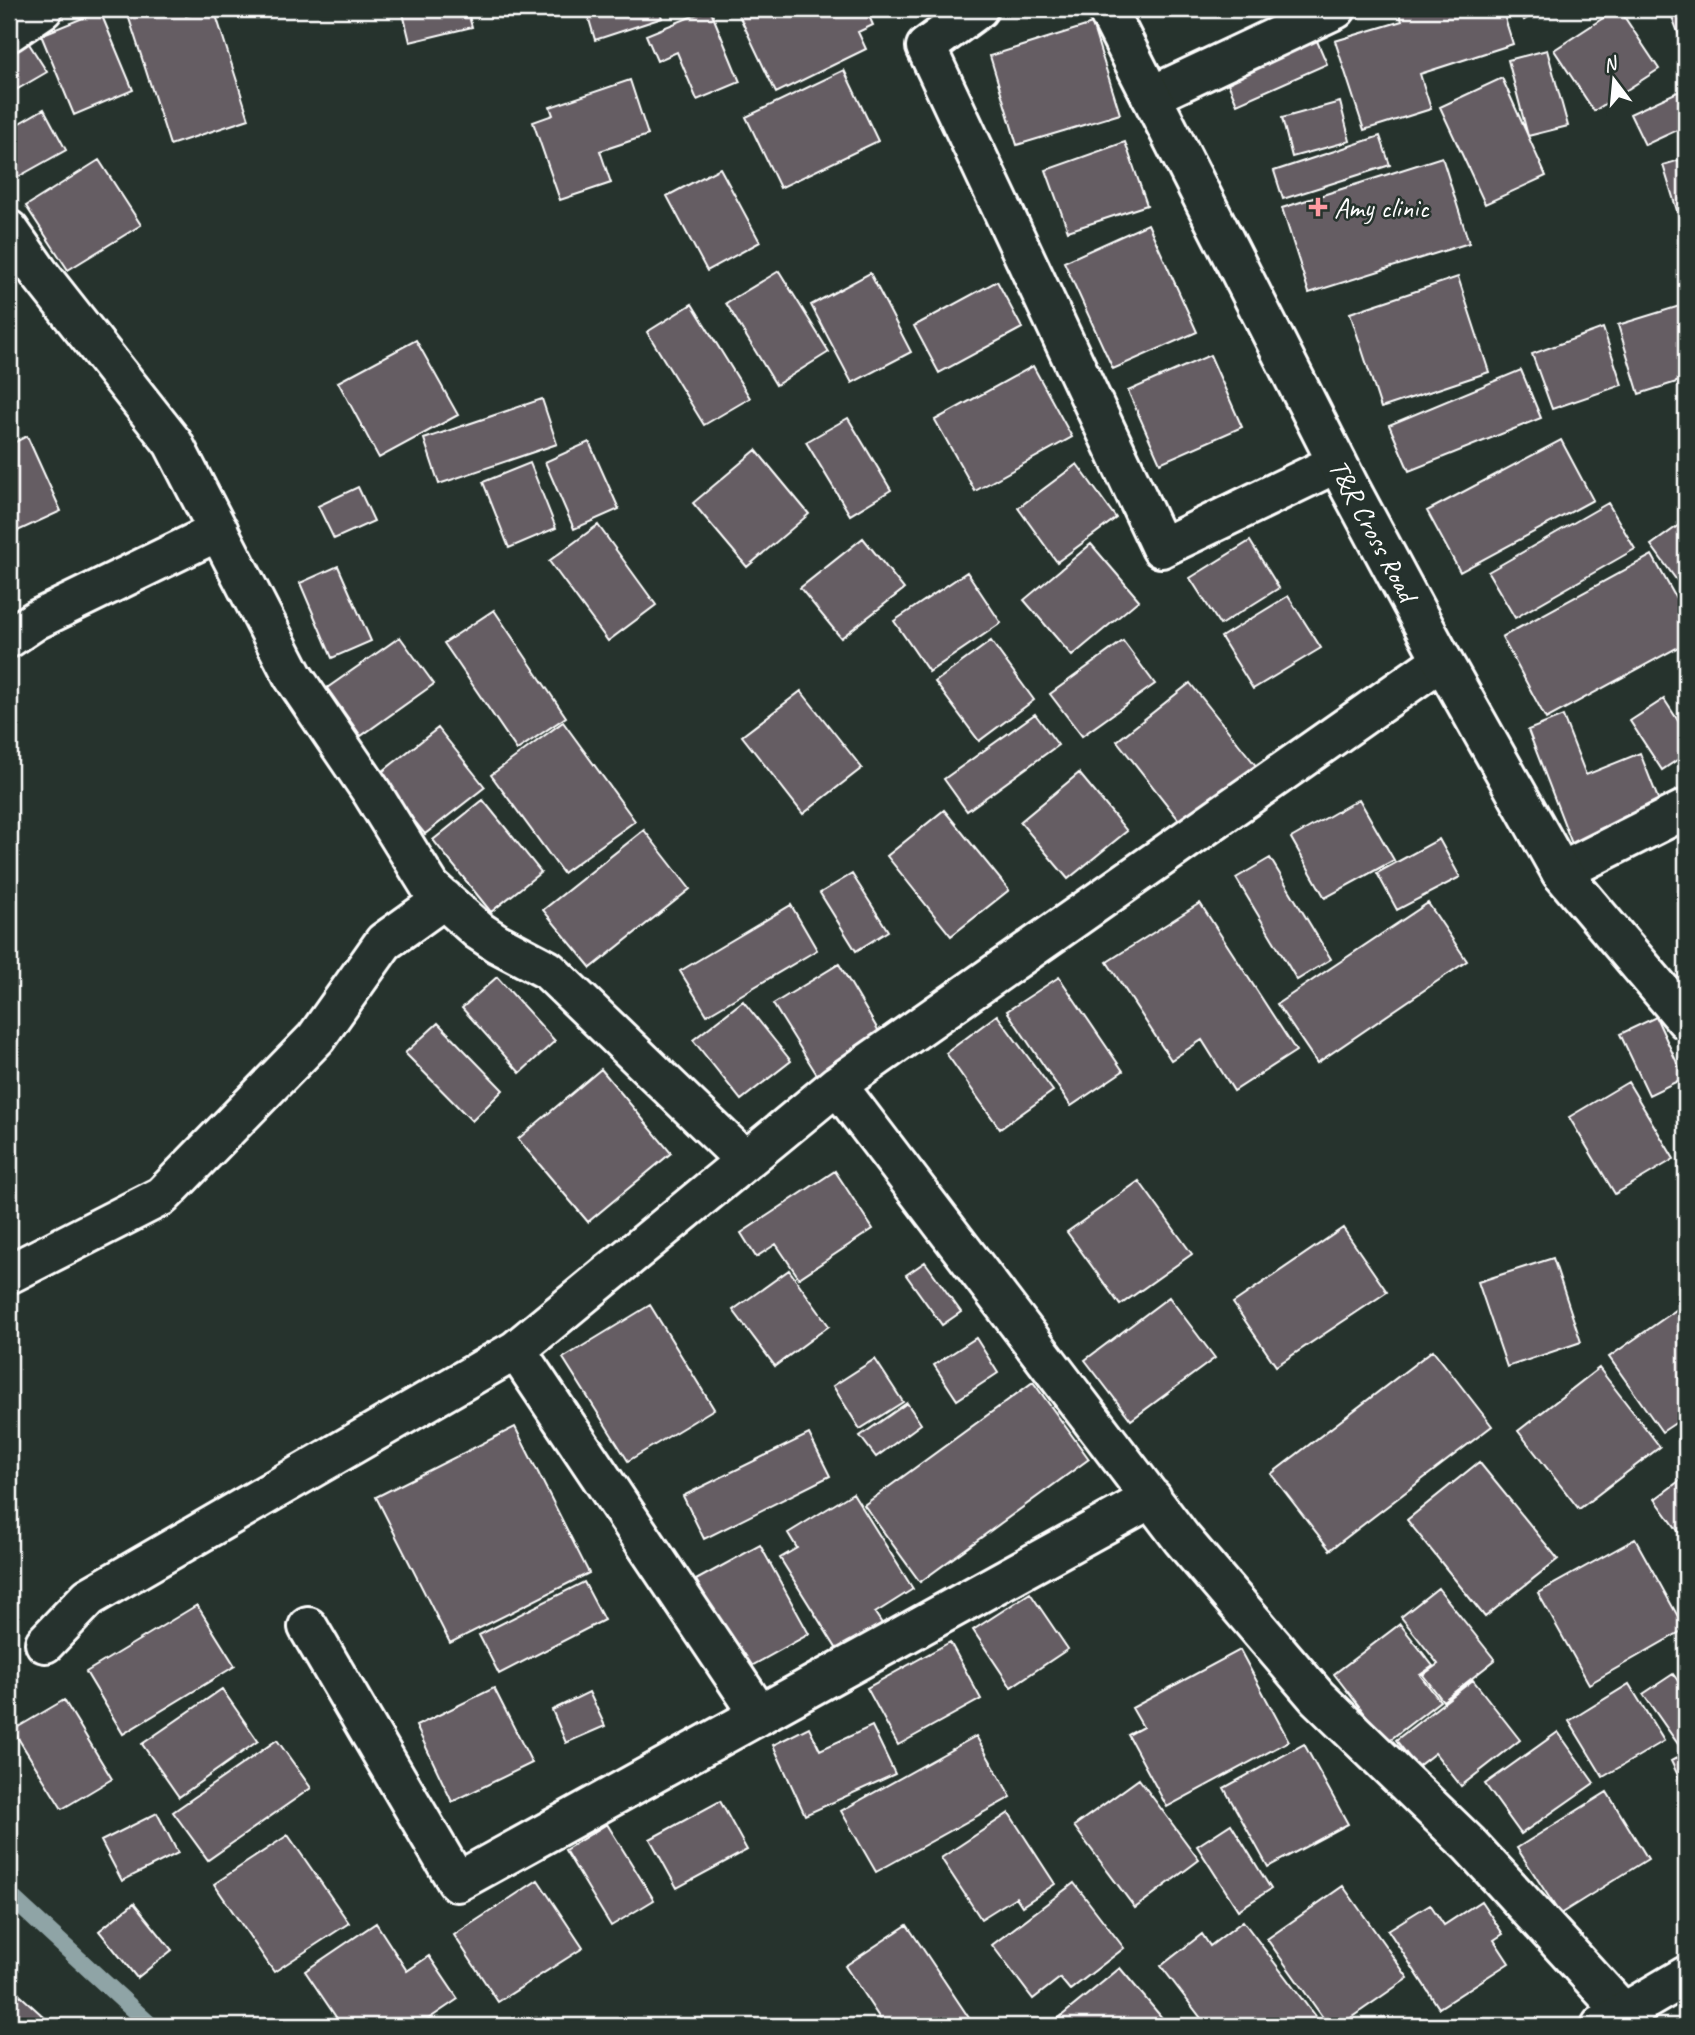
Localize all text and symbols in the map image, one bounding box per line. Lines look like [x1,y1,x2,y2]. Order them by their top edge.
north arrow [1580,46,1650,116]
text: N [1601,51,1622,78]
place label: Amy clinic [1334,190,1430,225]
marker: Amy clinic [1308,197,1328,217]
street label: T&R Cross Road [1321,453,1427,611]

